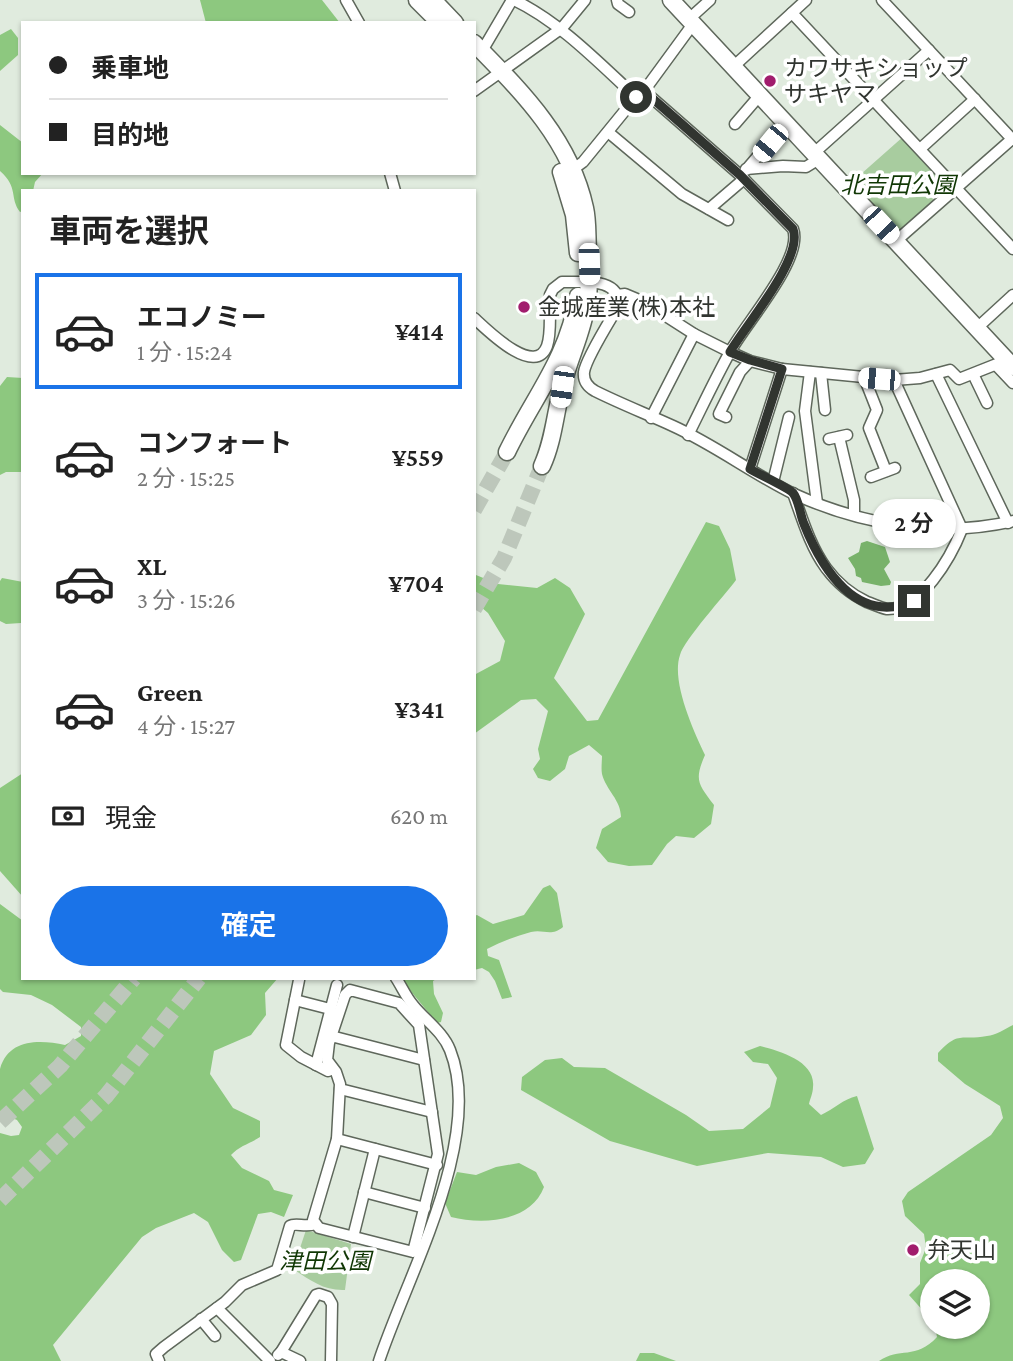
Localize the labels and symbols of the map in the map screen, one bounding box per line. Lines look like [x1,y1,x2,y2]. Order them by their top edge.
place label: カワサキショップ サキヤマ [784,55,968,107]
marker: カワサキショップ サキヤマ [762,73,778,89]
route start [620,81,652,113]
car [749,120,792,166]
park label: 北吉田公園 [841,172,959,198]
car [859,202,904,248]
car [578,243,601,285]
place label: 金城産業(株)本社 [538,294,715,321]
marker: 金城産業(株)本社 [516,299,532,315]
car [549,365,576,409]
car [858,367,901,391]
callout: 2 分 [872,500,956,548]
route end [898,585,930,617]
place label: 弁天山 [927,1237,996,1263]
marker: 弁天山 [905,1242,921,1258]
park label: 津田公園 [279,1248,374,1274]

